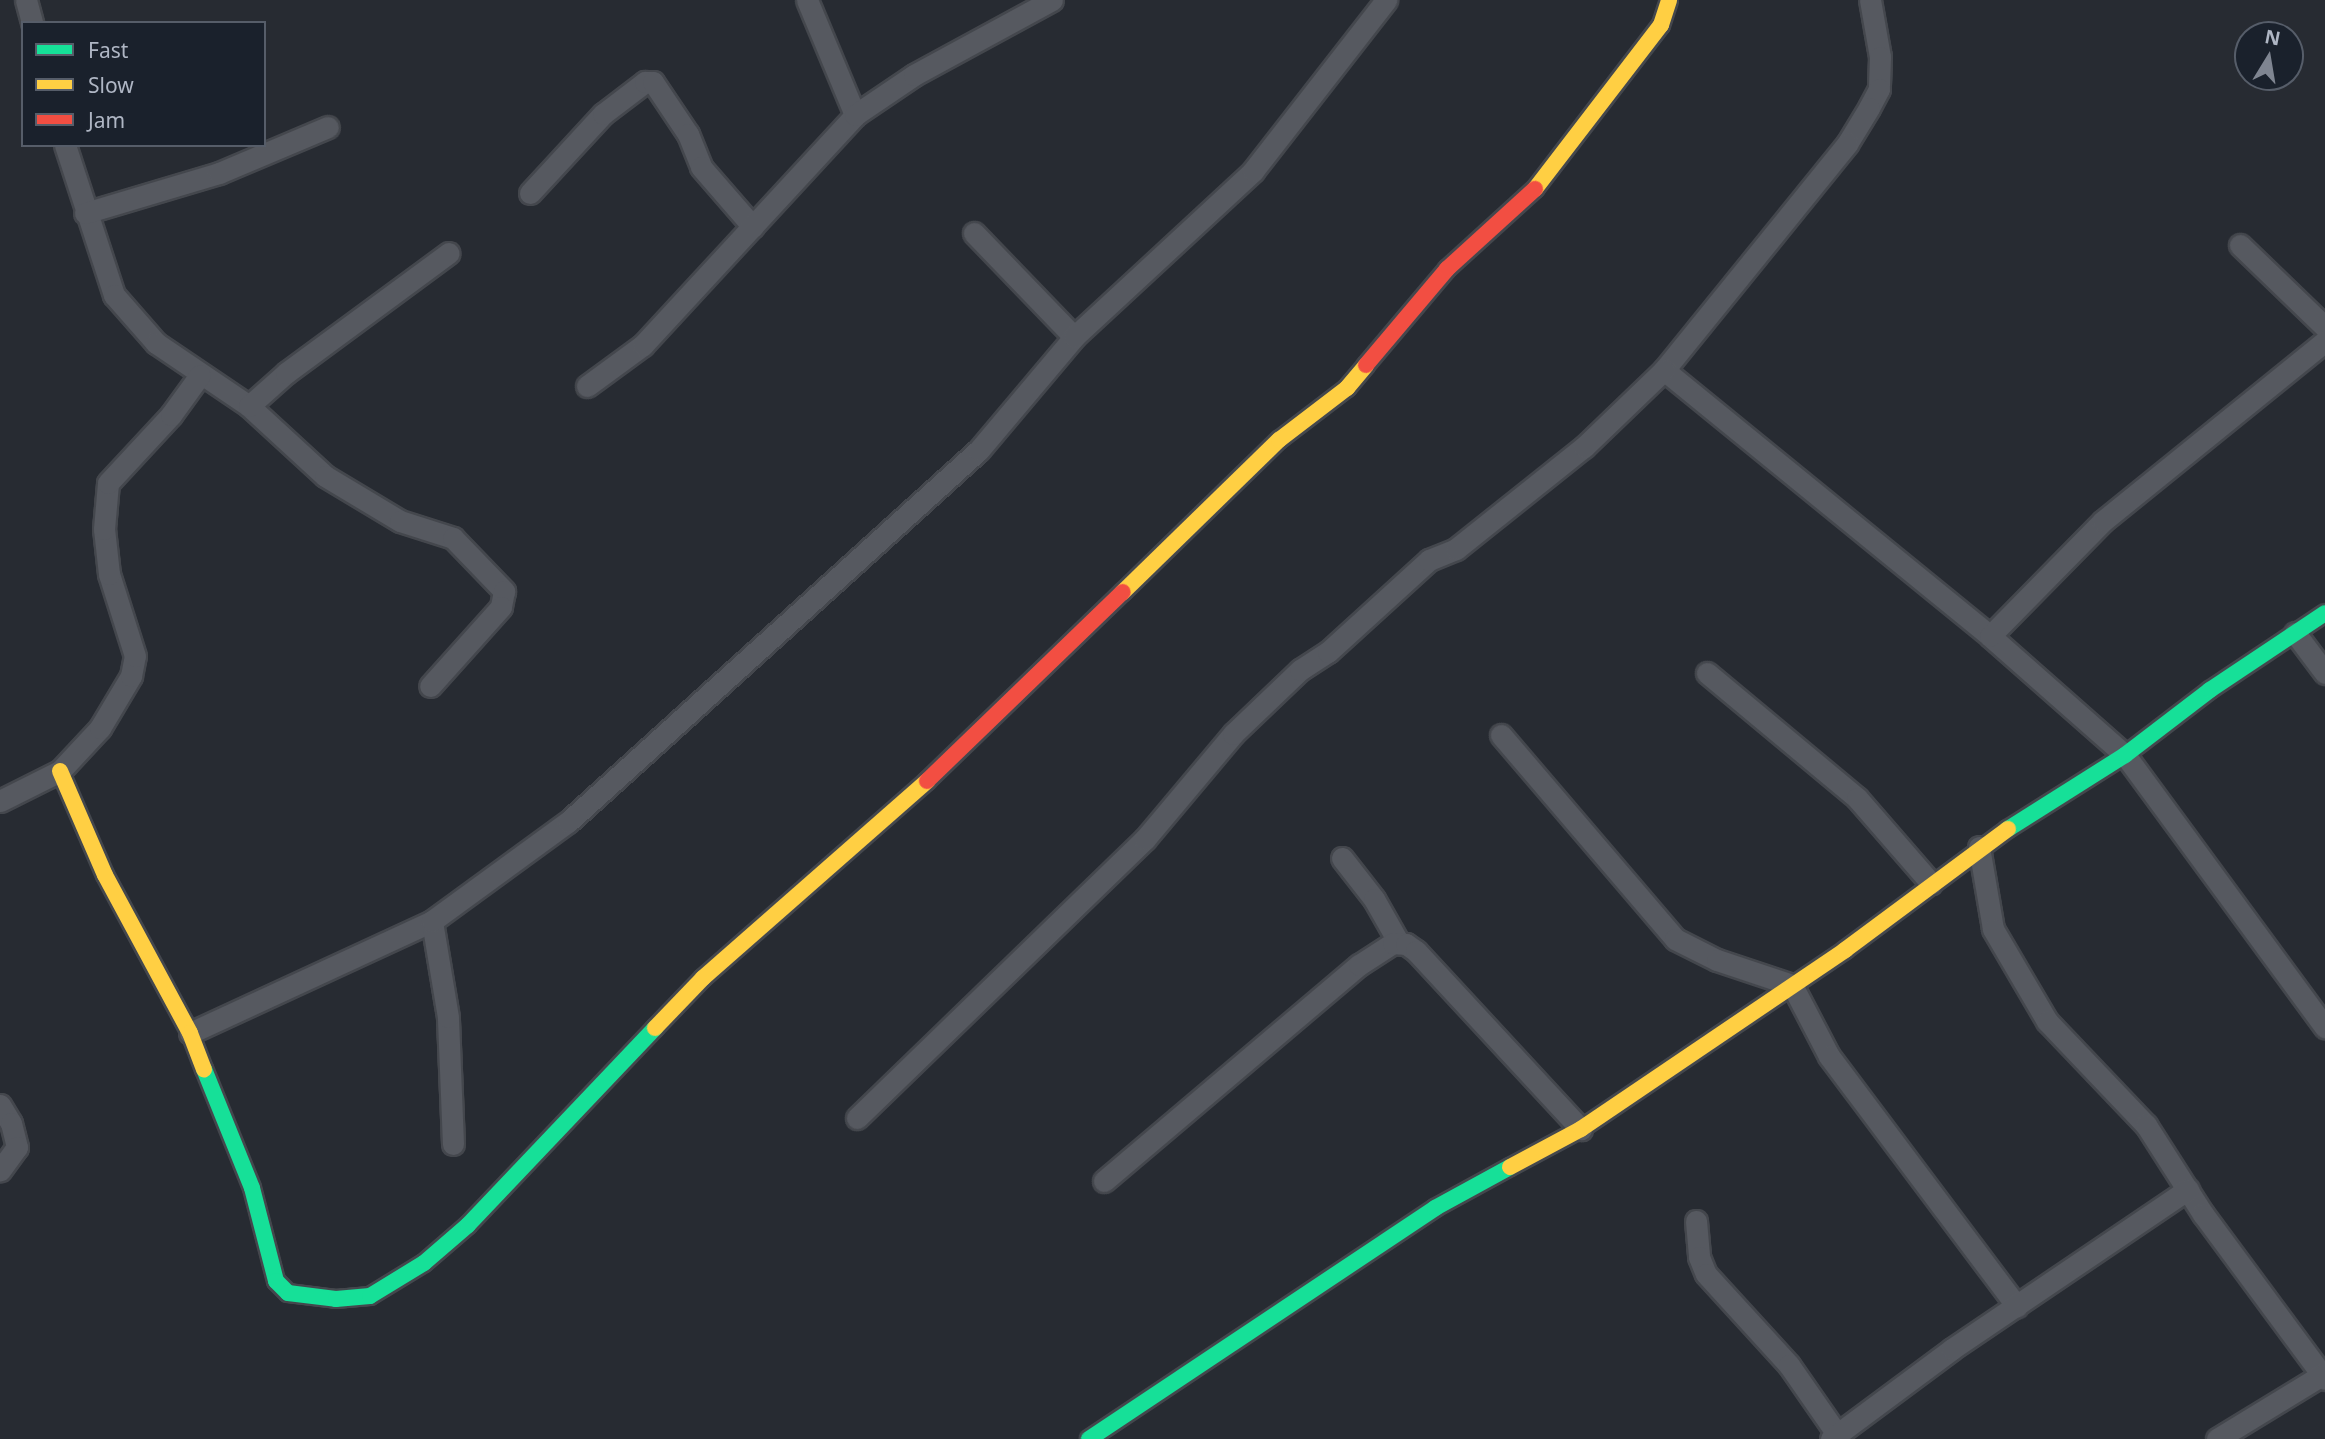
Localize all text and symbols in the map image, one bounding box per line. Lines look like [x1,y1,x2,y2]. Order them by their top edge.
legend [21,21,266,147]
north arrow [2234,21,2304,91]
text: N [2263,23,2283,52]
text: Fast [88,36,128,64]
text: Slow [88,71,134,99]
text: Jam [88,106,125,134]

